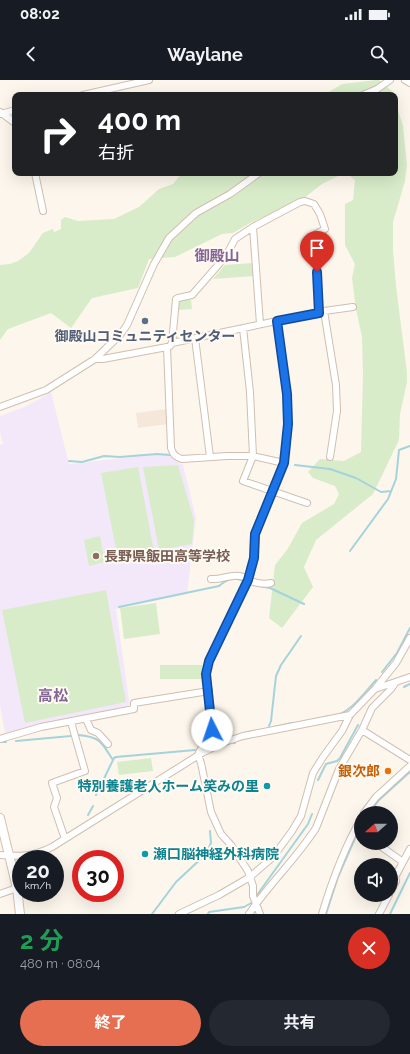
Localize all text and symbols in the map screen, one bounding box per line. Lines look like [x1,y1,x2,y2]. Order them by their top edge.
text: 08:02 [20,5,60,23]
icon: back [20,43,42,65]
icon: search [368,43,390,65]
text: Waylane [167,44,243,65]
text: 400 m [98,104,181,137]
icon: right [32,108,84,160]
text: 右折 [98,142,134,163]
pin [300,231,334,272]
icon: arrive [306,237,328,259]
district label: 御殿山 [194,247,240,265]
marker: 御殿山コミュニティセンター [140,316,150,326]
place label: 御殿山コミュニティセンター [54,328,236,344]
place label: 長野県飯田高等学校 [104,548,230,564]
marker: 長野県飯田高等学校 [91,551,101,561]
district label: 高松 [38,687,68,705]
position arrow [191,709,233,751]
place label: 銀次郎 [338,763,380,779]
marker: 銀次郎 [383,766,393,776]
place label: 特別養護老人ホーム笑みの里 [77,778,259,794]
marker: 特別養護老人ホーム笑みの里 [262,781,272,791]
north arrow [354,806,398,850]
map controls [354,806,398,902]
place label: 瀬口脳神経外科病院 [153,846,279,862]
marker: 瀬口脳神経外科病院 [140,849,150,859]
speed limit sign: 30 [72,850,124,902]
button: sound [354,858,398,902]
text: 20 [26,859,50,883]
text: km/h [25,880,51,891]
text: 2 分 [20,926,63,955]
button: close [348,927,390,969]
text: 480 m · 08:04 [20,956,100,971]
button: 終了 [20,1000,201,1046]
button: 共有 [209,1000,390,1046]

